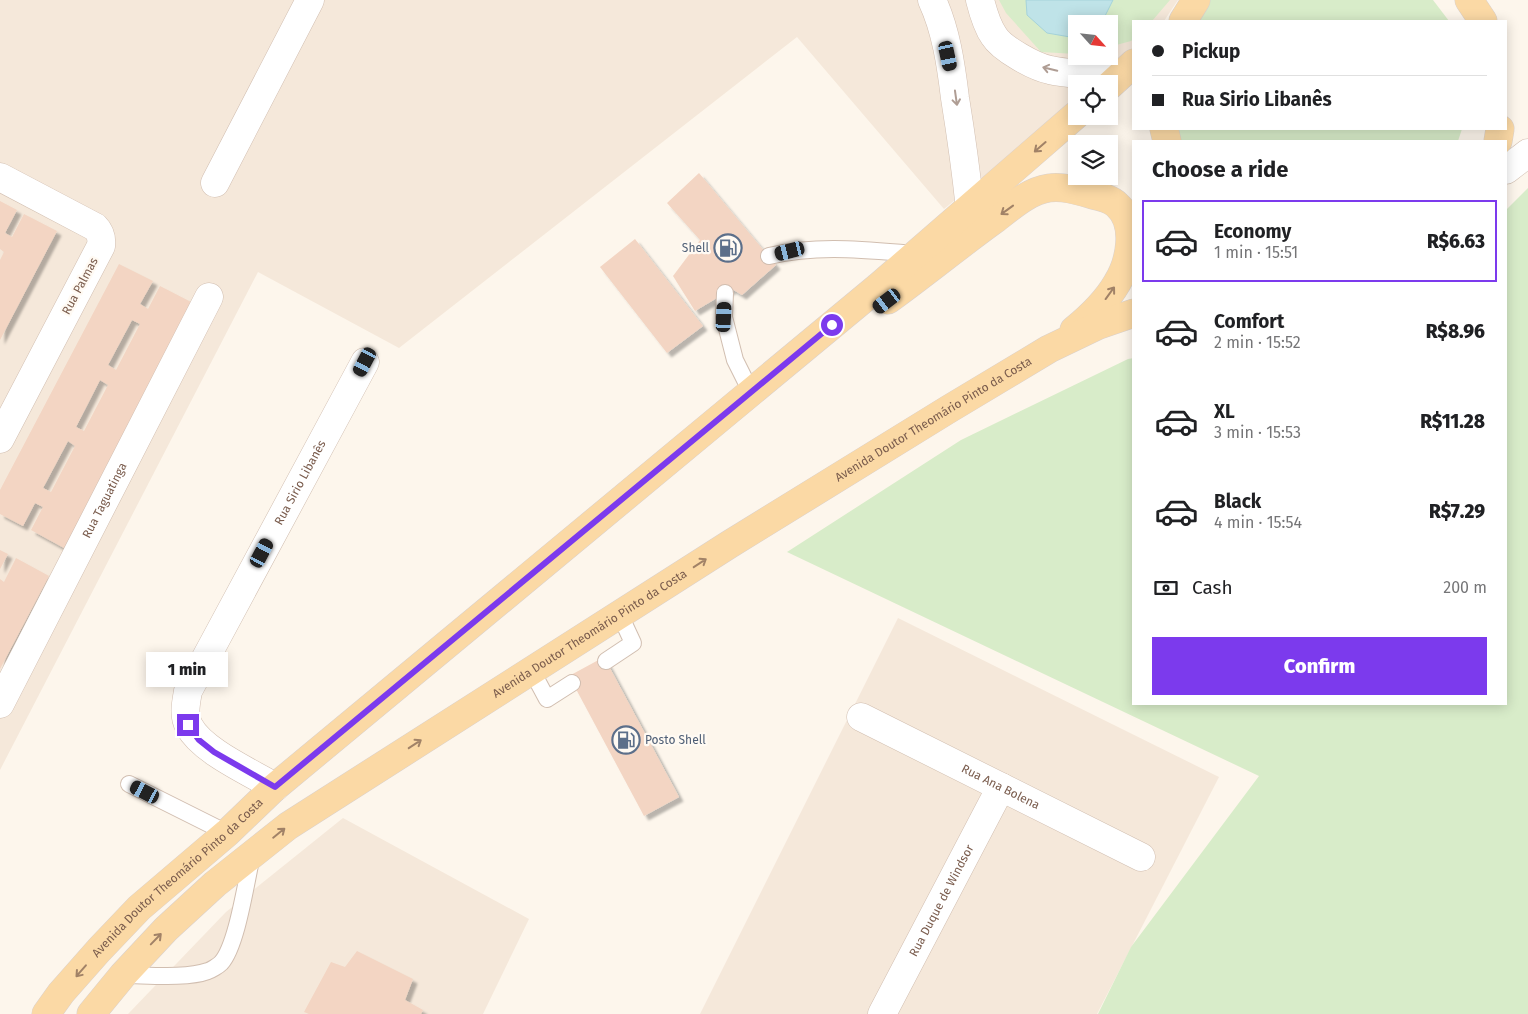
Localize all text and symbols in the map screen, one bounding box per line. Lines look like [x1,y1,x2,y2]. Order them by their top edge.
north arrow [1068,15,1118,65]
map controls [1068,15,1118,185]
car [937,40,958,72]
text: Pickup [1182,40,1240,63]
one-way arrow [1043,64,1059,73]
button: locate [1068,75,1118,125]
text: Rua Sirio Libanês [1182,88,1332,111]
one-way arrow [951,90,961,106]
button: layers [1068,135,1118,185]
one-way arrow [1033,141,1046,153]
text: Choose a ride [1152,156,1288,183]
one-way arrow [1000,205,1014,215]
icon: car [1154,219,1199,264]
text: Economy [1214,220,1291,243]
text: R$6.63 [1427,230,1485,253]
fuel station icon: Shell [713,233,743,263]
car [773,240,806,262]
place label: Shell [682,241,709,255]
text: 1 min · 15:51 [1214,243,1298,262]
street label: Rua Palmas [59,255,101,317]
car [870,286,903,316]
one-way arrow [1105,286,1115,300]
car [715,302,732,332]
icon: car [1154,309,1199,354]
text: Comfort [1214,310,1284,333]
route start [821,314,843,336]
text: R$8.96 [1426,320,1485,343]
text: 2 min · 15:52 [1214,333,1301,352]
car [351,345,378,379]
street label: Avenida Doutor Theomário Pinto da Costa [832,354,1034,485]
icon: car [1154,399,1199,444]
text: XL [1214,400,1235,423]
text: R$11.28 [1420,410,1485,433]
text: 3 min · 15:53 [1214,423,1301,442]
street label: Rua Sirio Libanês [272,437,329,527]
street label: Rua Taguatinga [79,460,130,540]
icon: car [1154,489,1199,534]
text: Black [1214,490,1261,513]
text: R$7.29 [1429,500,1485,523]
text: 4 min · 15:54 [1214,513,1302,532]
car [248,536,275,570]
one-way arrow [693,558,707,568]
street label: Avenida Doutor Theomário Pinto da Costa [490,566,689,701]
icon: cash [1152,574,1180,602]
text: Cash [1192,576,1233,599]
text: 200 m [1443,578,1487,597]
button: Confirm [1152,637,1487,695]
callout: 1 min [147,652,229,688]
text: 1 min [168,660,206,679]
route end [177,714,199,736]
fuel station icon: Posto Shell [611,725,641,755]
place label: Posto Shell [645,733,706,747]
one-way arrow [408,739,422,749]
street label: Rua Ana Bolena [959,761,1042,812]
car [128,779,161,805]
street label: Avenida Doutor Theomário Pinto da Costa [89,795,266,960]
one-way arrow [272,828,285,839]
street label: Rua Duque de Windsor [906,842,977,959]
one-way arrow [150,934,162,946]
one-way arrow [75,964,87,977]

